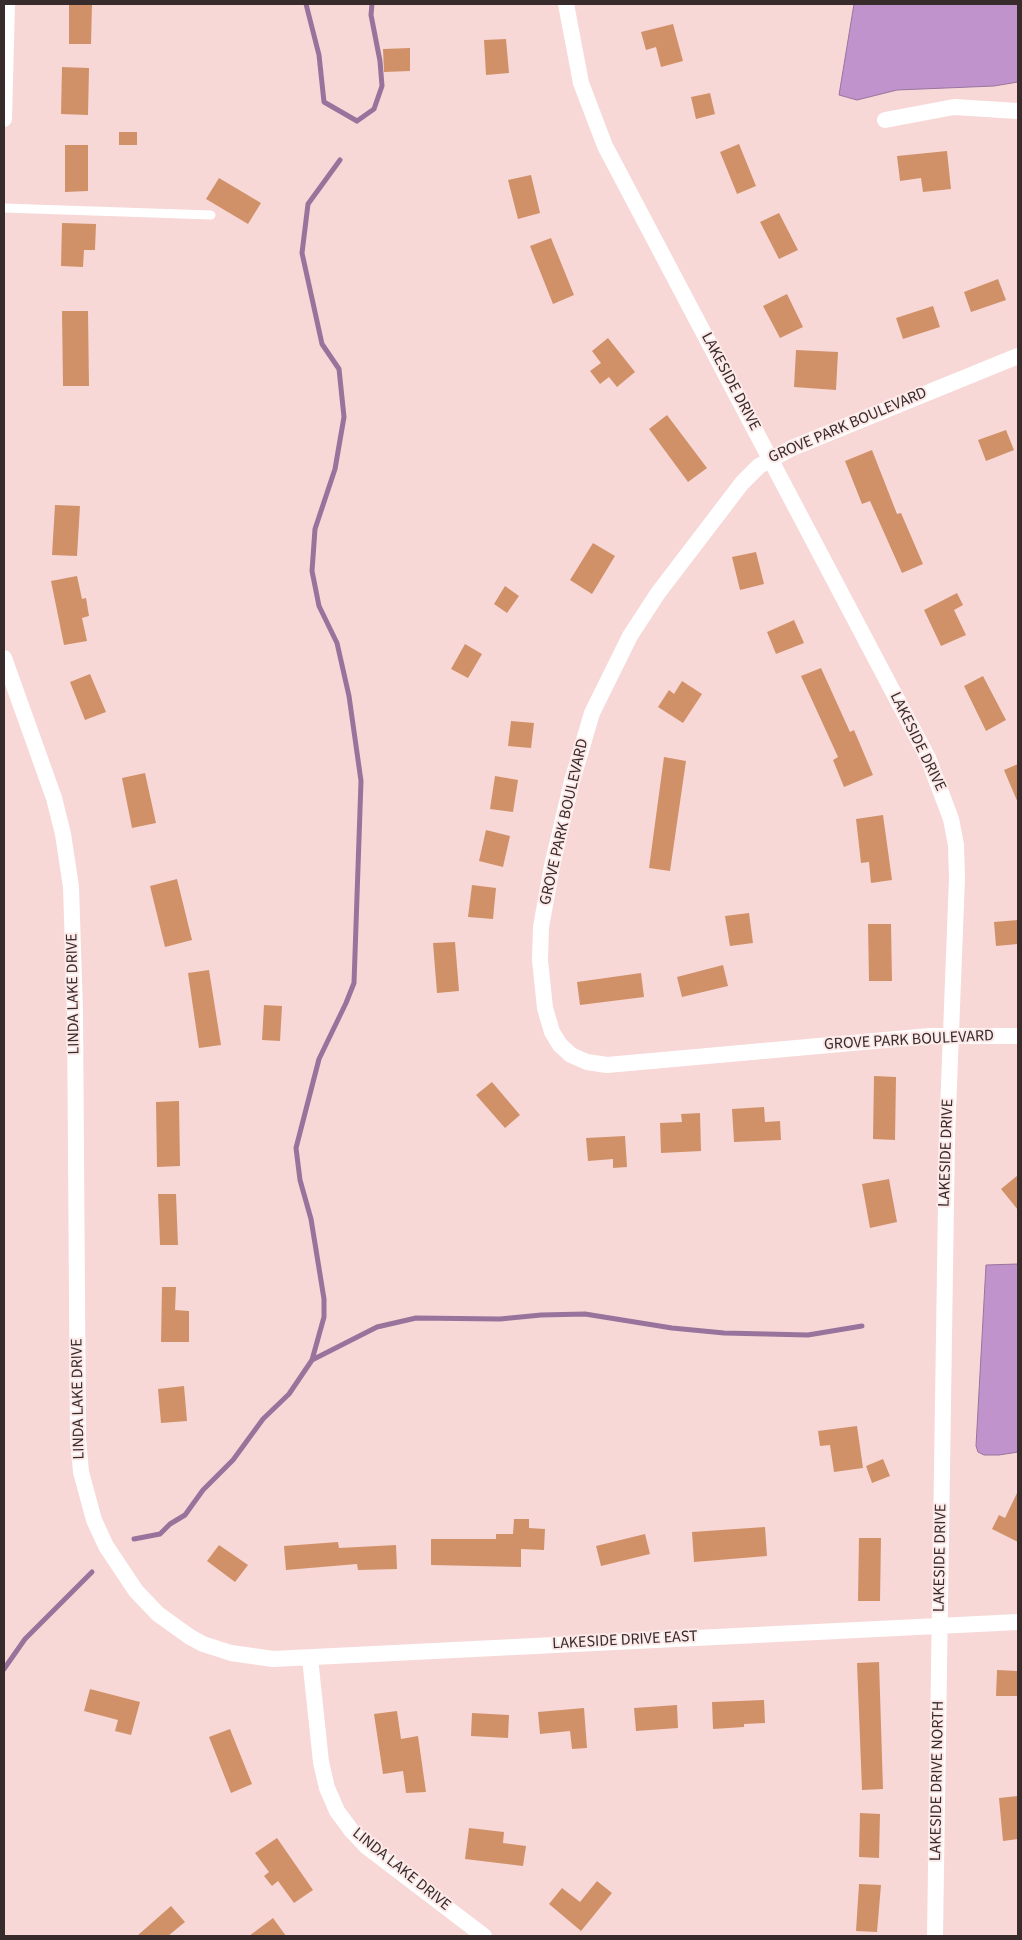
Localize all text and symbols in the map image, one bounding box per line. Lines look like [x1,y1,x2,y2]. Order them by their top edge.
street label: LAKESIDE DRIVE [696,330,764,434]
street label: GROVE PARK BOULEVARD [766,384,930,468]
street label: LAKESIDE DRIVE [885,689,949,795]
street label: GROVE PARK BOULEVARD [537,737,593,907]
street label: LINDA LAKE DRIVE [63,933,85,1055]
street label: GROVE PARK BOULEVARD [824,1027,994,1055]
street label: LAKESIDE DRIVE [936,1099,958,1207]
street label: LINDA LAKE DRIVE [68,1338,90,1460]
street label: LAKESIDE DRIVE [930,1504,952,1612]
street label: LAKESIDE DRIVE EAST [552,1628,698,1654]
street label: LAKESIDE DRIVE NORTH [927,1701,949,1861]
street label: LINDA LAKE DRIVE [348,1824,454,1916]

